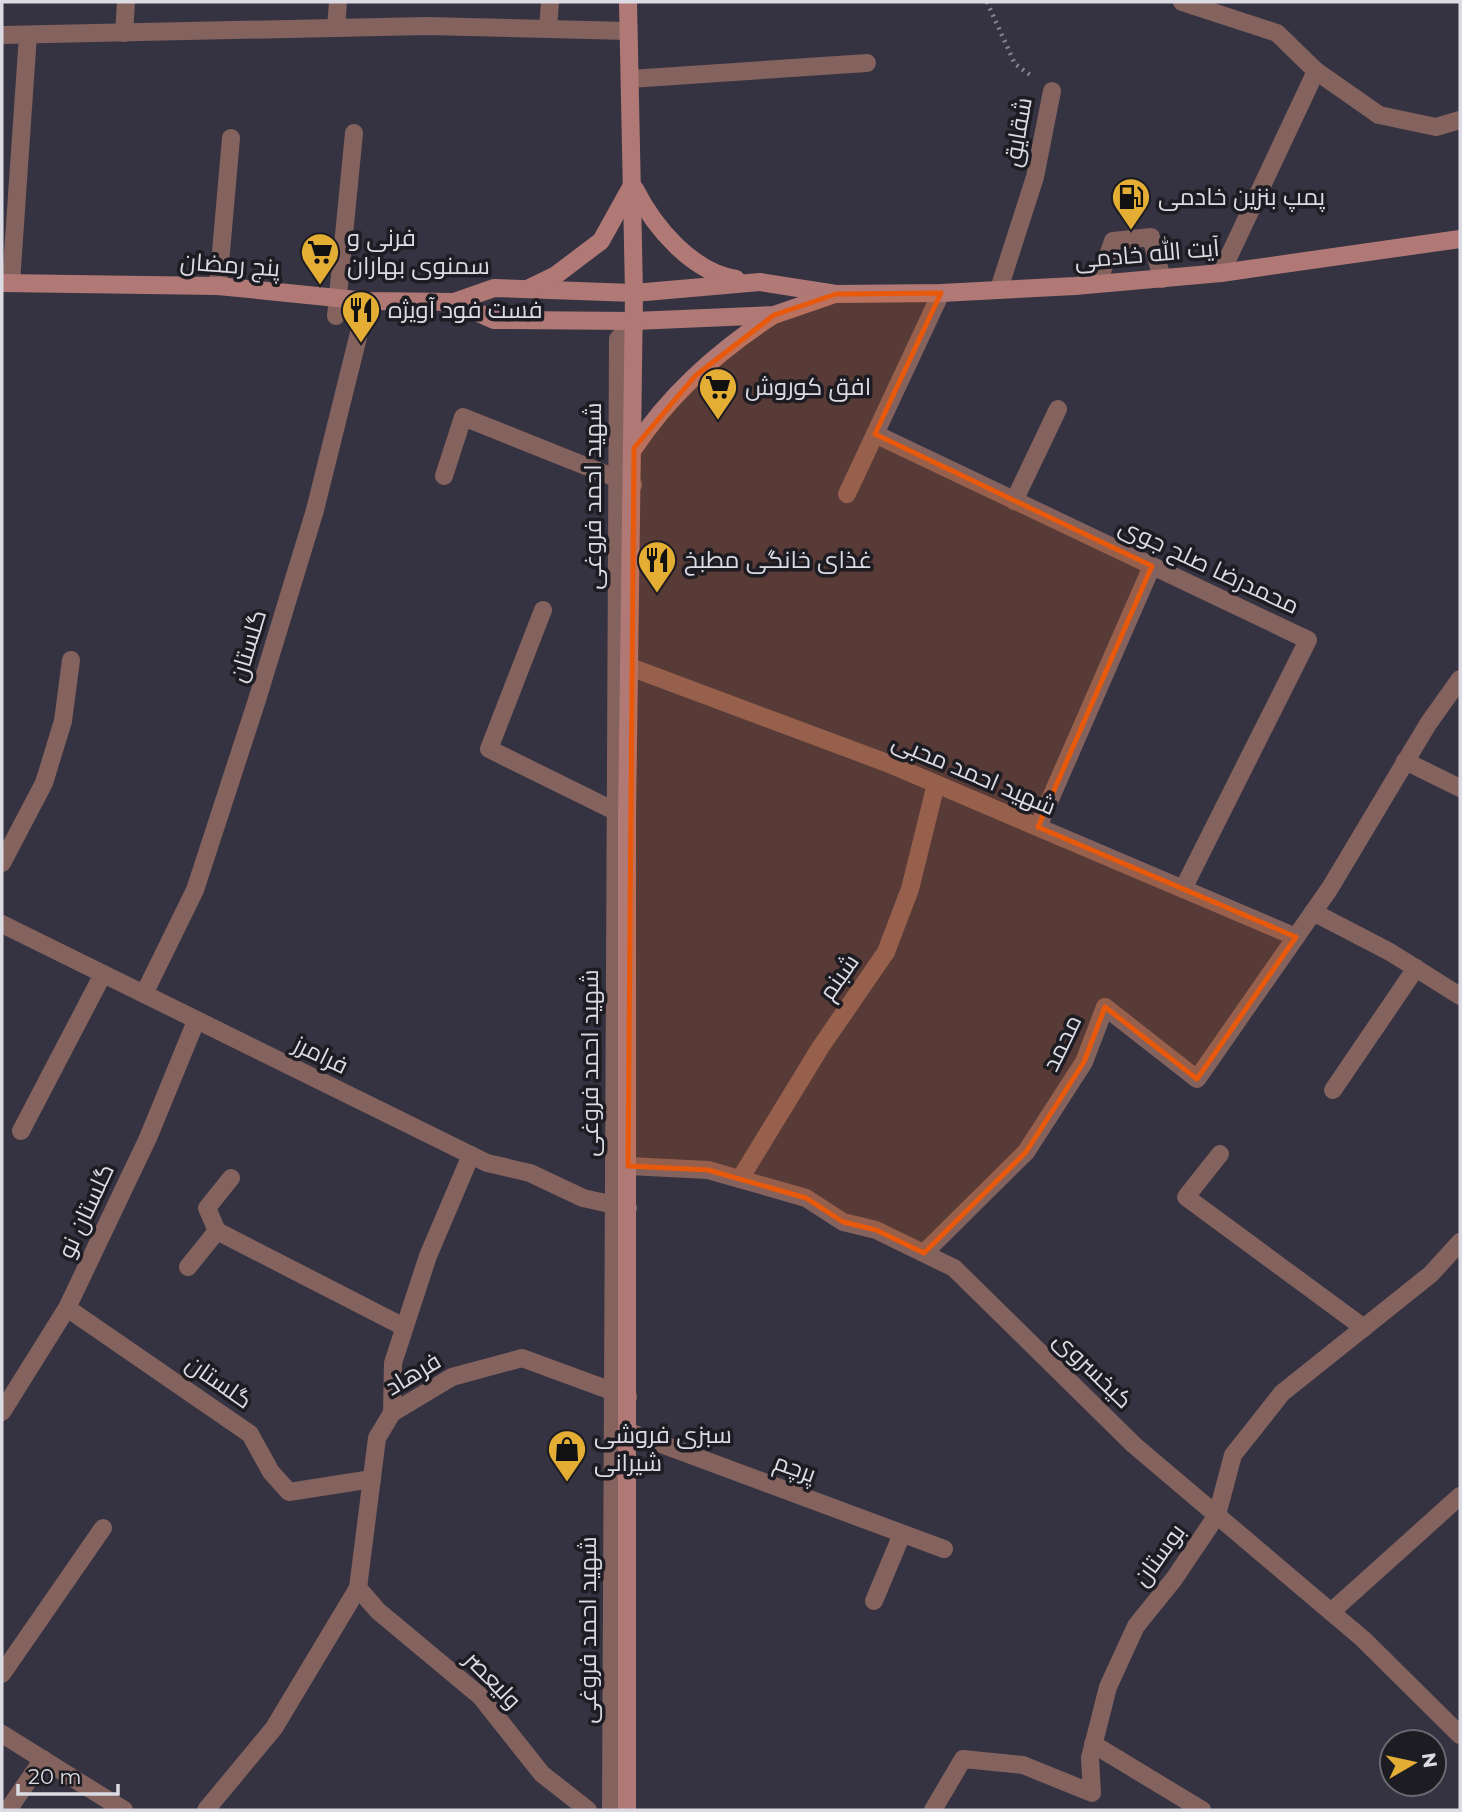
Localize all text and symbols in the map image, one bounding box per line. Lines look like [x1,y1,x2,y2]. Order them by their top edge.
street label: شقایق [997,95,1039,169]
fuel station icon: پمپ بنزین خادمی [1110,176,1152,231]
place label: پمپ بنزین خادمی [1158,182,1326,213]
place label: فرنی و سمنوی بهاران [347,223,490,280]
supermarket icon: فرنی و سمنوی بهاران [299,231,341,286]
street label: آیت الله خادمی [1073,232,1221,274]
street label: پنج رمضان [179,247,282,284]
restaurant icon: فست فود آویژه [340,289,382,344]
place label: فست فود آویژه [388,295,543,324]
supermarket icon: افق کوروش [697,366,739,421]
place label: افق کوروش [745,372,871,402]
street label: شهید احمد فروغی [578,402,607,590]
street label: محمدرضا صلح جوی [1114,511,1304,622]
restaurant icon: غذای خانگی مطبخ [636,539,678,594]
place label: غذای خانگی مطبخ [684,545,872,576]
street label: گلستان [223,606,272,686]
street label: شهید احمد محبی [888,726,1060,821]
street label: شبنم [812,948,866,1007]
street label: شهید احمد فروغی [575,969,604,1157]
street label: محمد [1036,1010,1087,1076]
street label: فرامرز [287,1028,353,1080]
street label: گلستان نو [51,1159,120,1263]
street label: کیخسروی [1048,1325,1139,1414]
street label: فرهاد [380,1346,446,1401]
street label: گلستان [181,1348,258,1415]
place label: سبزی فروشی شیرانی [594,1420,732,1477]
shop icon: سبزی فروشی شیرانی [546,1428,588,1483]
street label: پرچم [769,1447,821,1491]
street label: بوستان [1126,1518,1191,1592]
street label: شهید احمد فروغی [573,1536,602,1724]
street label: ولیعصر [458,1643,528,1714]
north arrow [1378,1728,1448,1798]
text: N [1417,1751,1442,1770]
scale bar [18,1752,117,1796]
text: 20 m [28,1764,82,1789]

